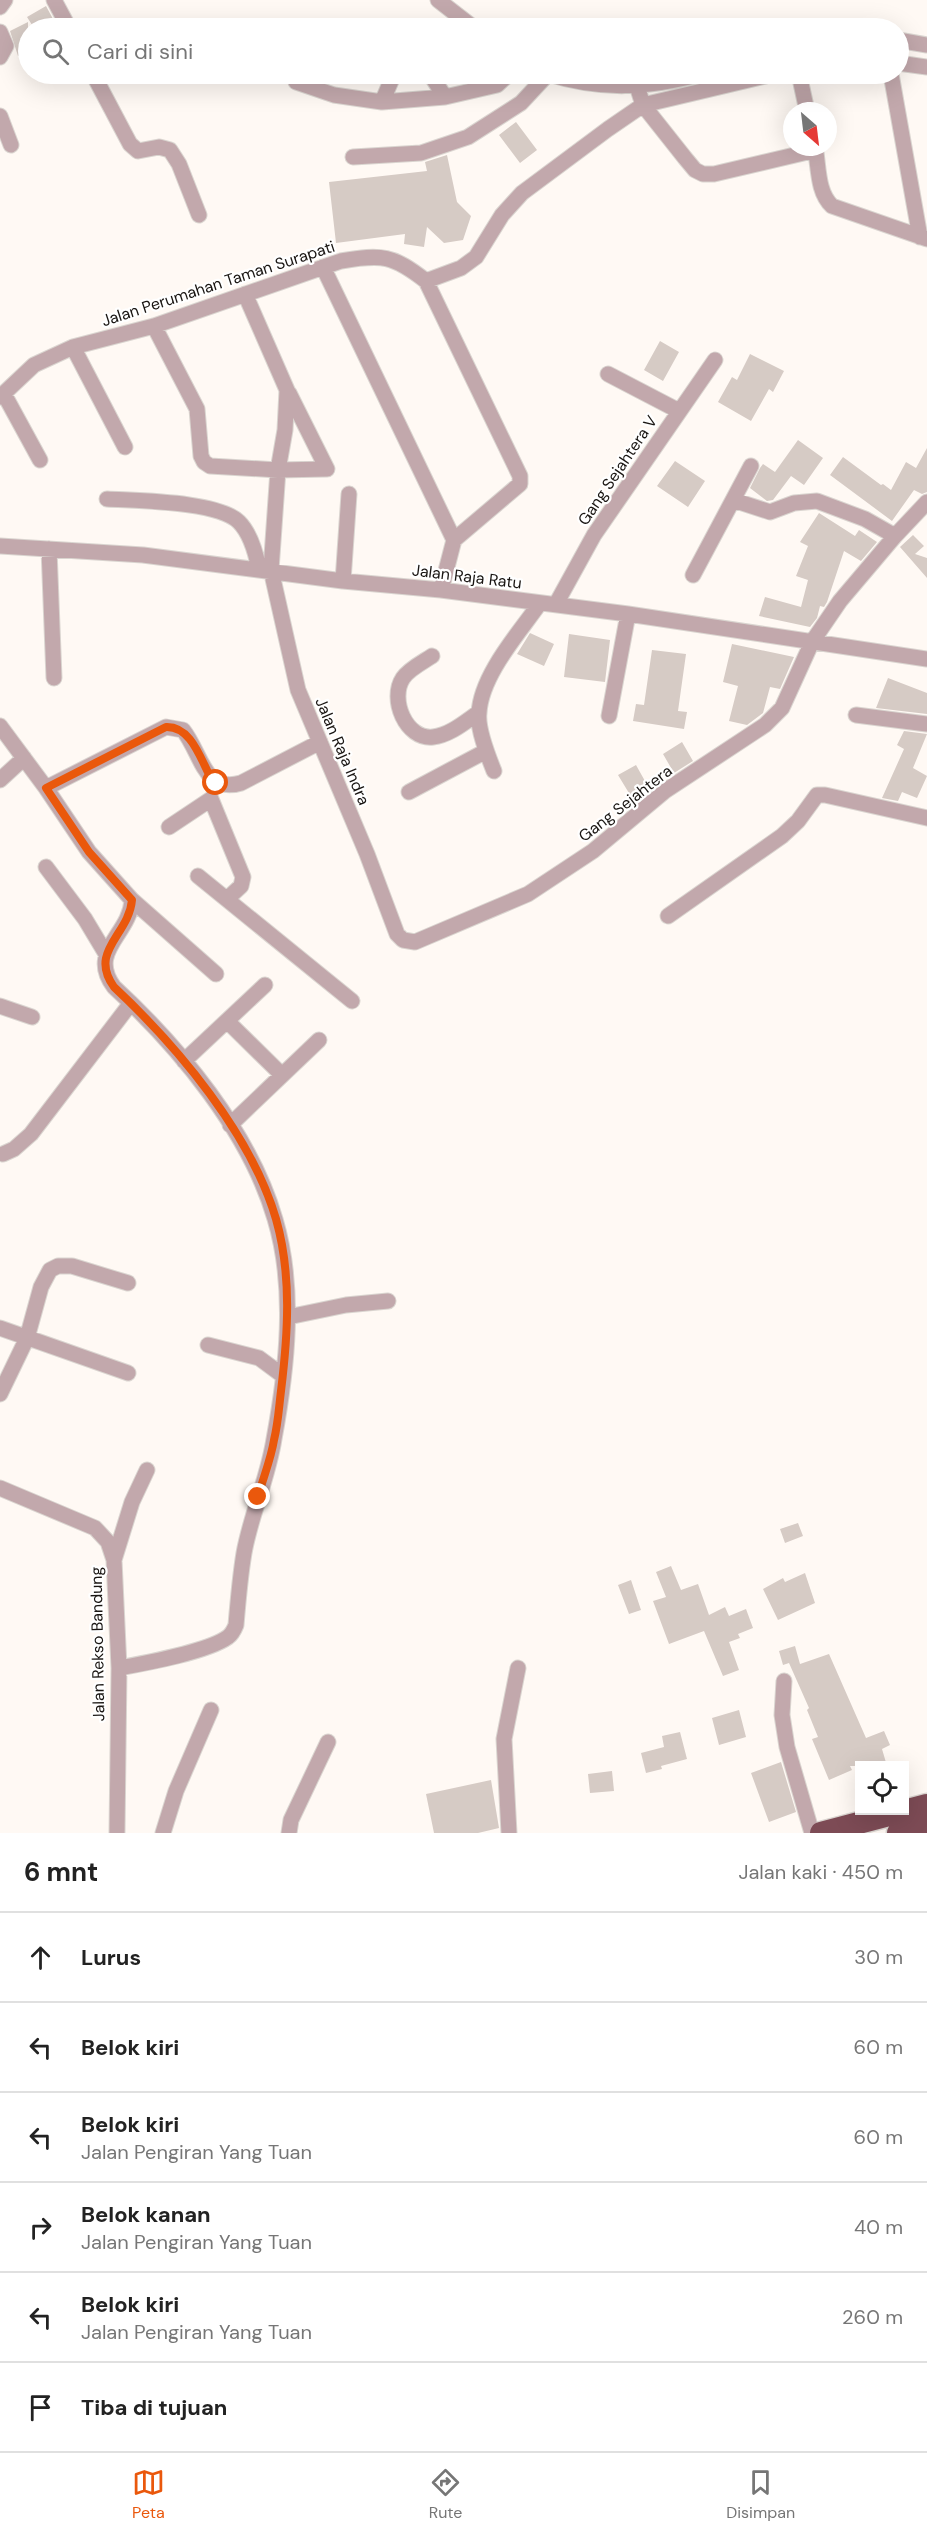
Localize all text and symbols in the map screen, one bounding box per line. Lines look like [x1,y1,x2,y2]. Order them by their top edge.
search box [18,18,909,84]
icon: search [39,35,72,68]
text: Cari di sini [87,37,193,66]
north arrow [783,102,837,156]
street label: Jalan Perumahan Taman Surapati [99,236,338,331]
street label: Gang Sejahtera V [573,411,662,529]
street label: Jalan Raja Ratu [411,559,523,594]
street label: Jalan Raja Indra [310,694,375,808]
street label: Gang Sejahtera [574,760,676,846]
route start [202,769,228,795]
route end [244,1483,270,1509]
street label: Jalan Rekso Bandung [86,1566,109,1722]
map controls [855,1761,909,1815]
button: locate [855,1761,909,1815]
text: 6 mnt [24,1855,98,1889]
text: Jalan kaki · 450 m [738,1859,903,1885]
icon: ahead [24,1941,57,1974]
text: Lurus [81,1943,141,1972]
text: 30 m [854,1944,903,1970]
icon: left [24,2031,57,2064]
text: Belok kiri [81,2033,179,2062]
text: 60 m [854,2034,903,2060]
text: Belok kiri [81,2110,179,2139]
icon: left [24,2121,57,2154]
text: 60 m [854,2124,903,2150]
text: Jalan Pengiran Yang Tuan [81,2139,312,2165]
text: Belok kanan [81,2200,211,2229]
icon: right [24,2211,57,2244]
text: 40 m [854,2214,903,2240]
text: Jalan Pengiran Yang Tuan [81,2229,312,2255]
text: Belok kiri [81,2290,179,2319]
icon: left [24,2301,57,2334]
text: 260 m [842,2304,903,2330]
text: Jalan Pengiran Yang Tuan [81,2319,312,2345]
icon: arrive [24,2391,57,2424]
text: Tiba di tujuan [81,2393,227,2422]
tab: Peta [132,2466,165,2523]
tab: Rute [429,2466,462,2523]
tab: Disimpan [726,2466,795,2523]

